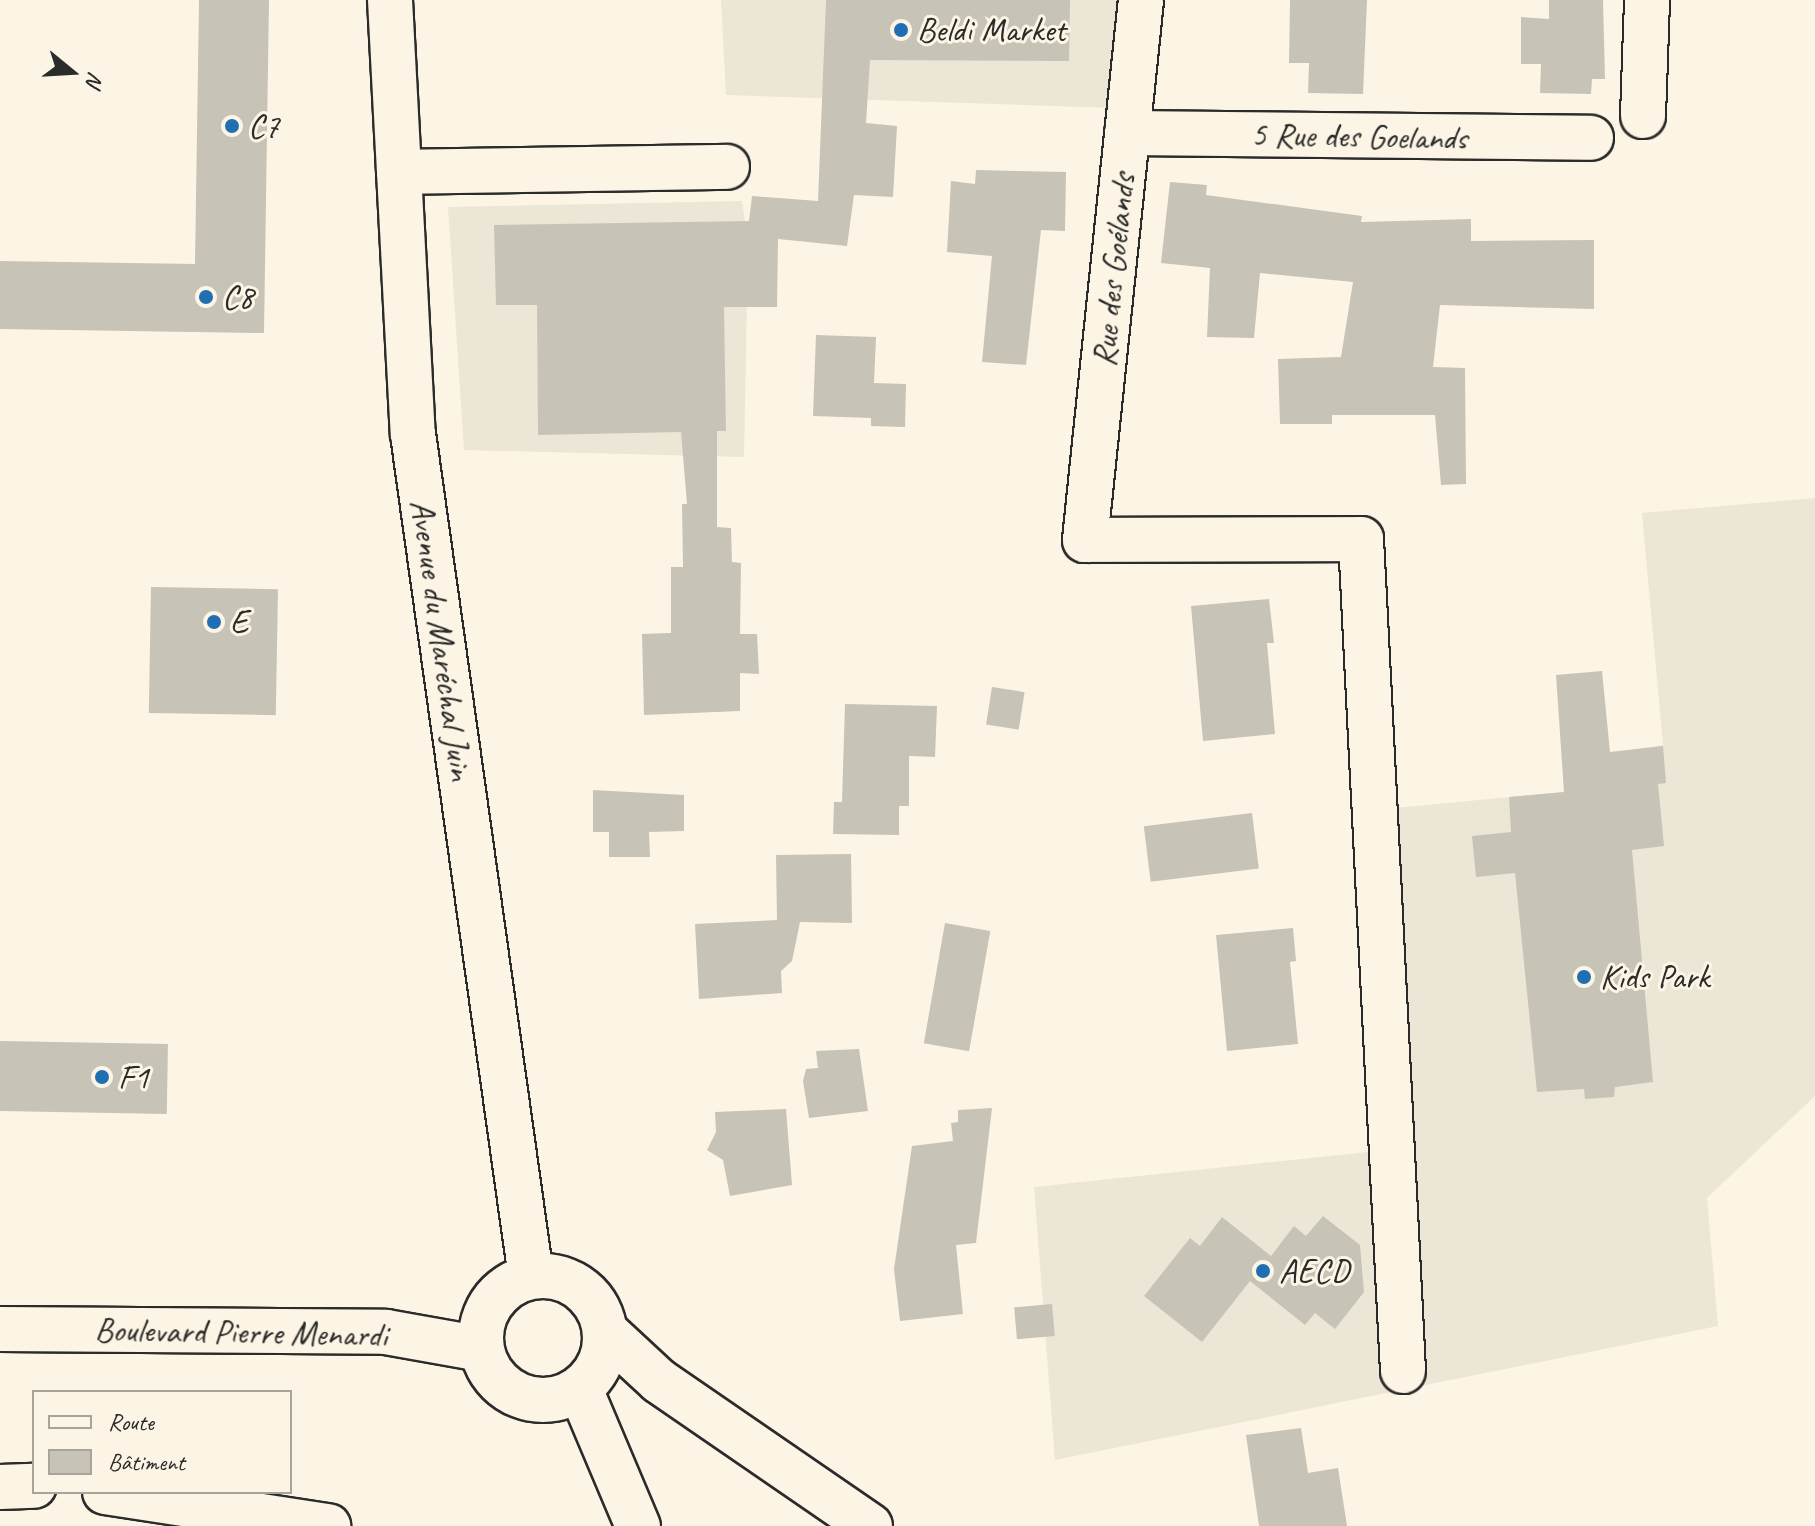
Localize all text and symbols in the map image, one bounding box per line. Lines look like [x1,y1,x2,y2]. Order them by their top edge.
place label: Beldi Market [917,10,1066,50]
marker: Beldi Market [892,21,910,39]
north arrow [32,32,112,112]
text: N [79,69,110,90]
place label: C7 [248,106,279,146]
street label: 5 Rue des Goelands [1250,114,1468,158]
marker: C7 [223,117,241,135]
street label: Rue des Goélands [1083,171,1143,369]
place label: C8 [222,277,253,317]
marker: C8 [197,288,215,306]
street label: Avenue du Maréchal Juin [402,497,482,783]
place label: E [230,602,248,642]
marker: E [205,613,223,631]
place label: Kids Park [1600,957,1711,997]
marker: Kids Park [1575,968,1593,986]
place label: F1 [118,1057,149,1097]
marker: F1 [93,1068,111,1086]
place label: AECD [1279,1251,1349,1291]
marker: AECD [1254,1262,1272,1280]
street label: Boulevard Pierre Menardi [94,1309,388,1355]
legend [32,1390,292,1494]
text: Route [108,1407,154,1437]
text: Bâtiment [108,1447,185,1477]

